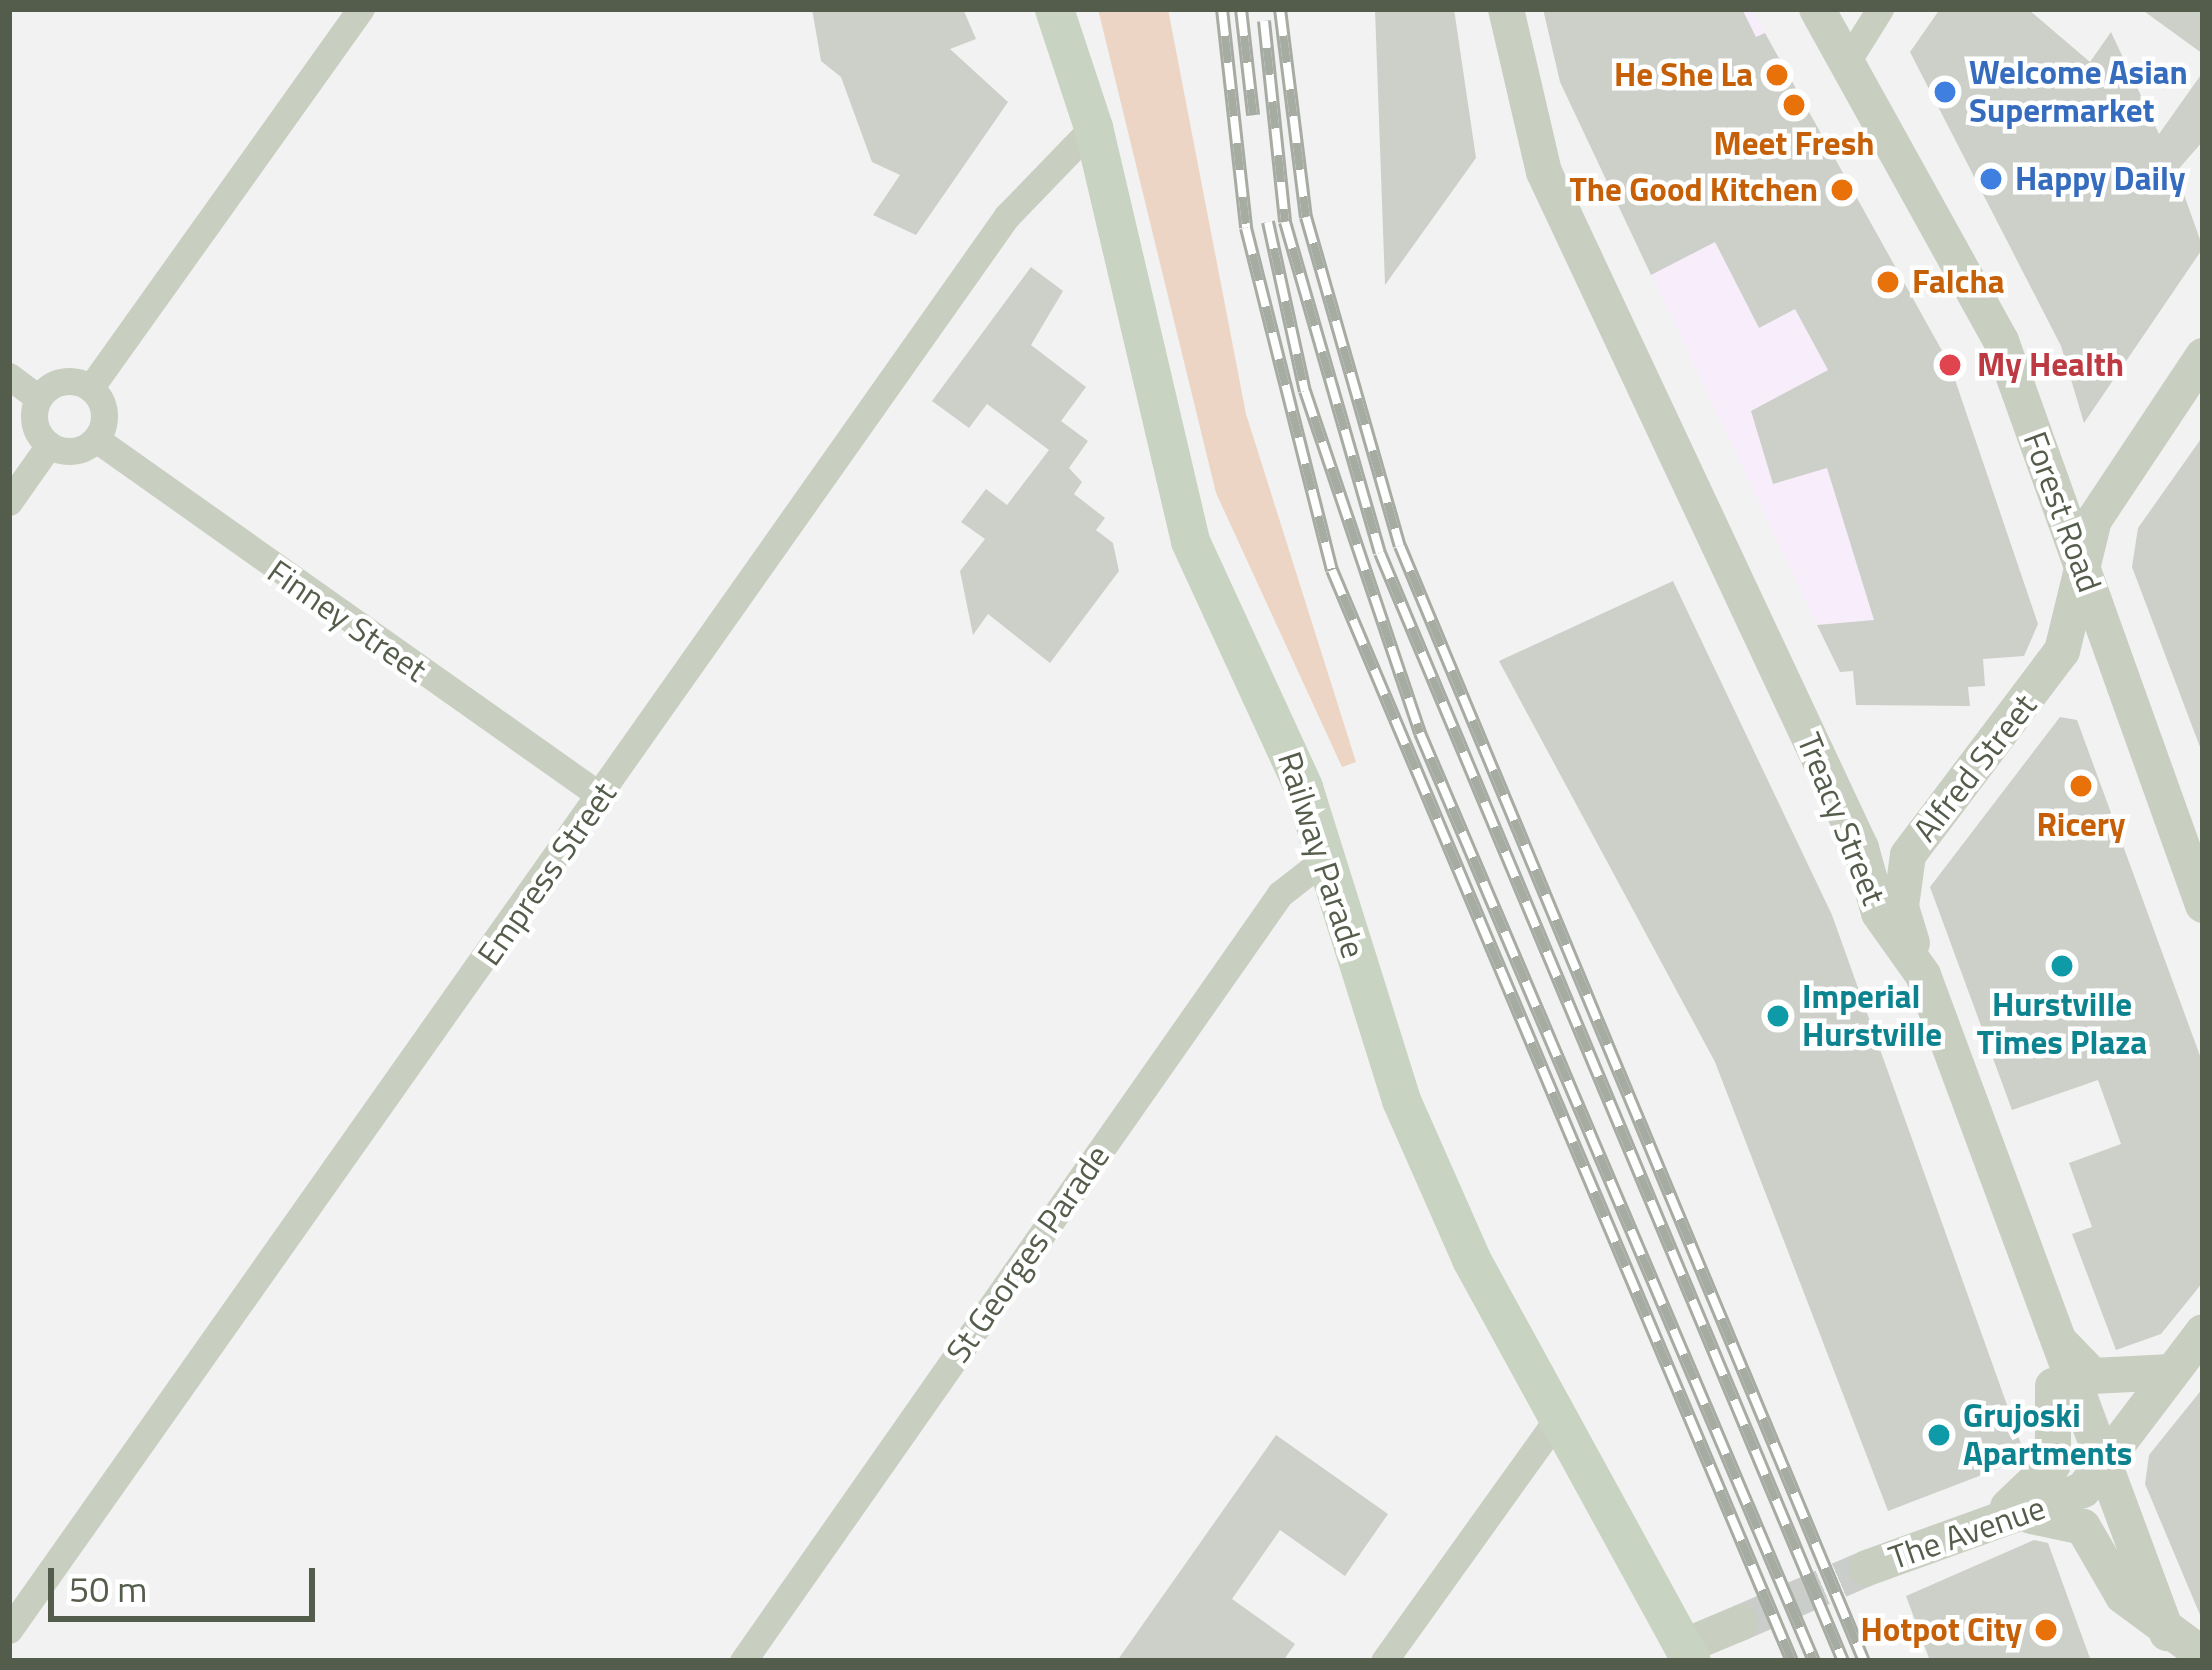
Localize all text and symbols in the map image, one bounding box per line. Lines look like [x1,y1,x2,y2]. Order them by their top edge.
place label: Welcome Asian Supermarket [1969,53,2188,131]
place label: He She La [1614,55,1753,95]
marker: He She La [1764,62,1790,88]
marker: Welcome Asian Supermarket [1932,79,1958,105]
marker: Meet Fresh [1781,92,1807,118]
place label: Meet Fresh [1714,124,1874,164]
place label: Happy Daily [2015,159,2185,199]
marker: Happy Daily [1978,166,2004,192]
place label: The Good Kitchen [1570,170,1818,210]
marker: The Good Kitchen [1829,177,1855,203]
place label: Falcha [1912,262,2005,302]
marker: Falcha [1875,269,1901,295]
place label: My Health [1977,345,2124,385]
marker: My Health [1934,349,1966,381]
street label: Forest Road [2015,426,2109,598]
street label: Finney Street [260,552,434,690]
street label: Alfred Street [1905,687,2045,849]
street label: Treacy Street [1789,727,1893,911]
street label: Railway Parade [1269,747,1373,963]
marker: Ricery [2068,773,2094,799]
street label: Empress Street [469,775,625,973]
place label: Ricery [2036,805,2126,845]
marker: Hurstville Times Plaza [2049,953,2075,979]
place label: Imperial Hurstville [1802,977,1942,1055]
place label: Hurstville Times Plaza [1977,985,2147,1063]
marker: Imperial Hurstville [1765,1003,1791,1029]
street label: St Georges Parade [938,1138,1118,1370]
place label: Grujoski Apartments [1963,1396,2132,1474]
marker: Grujoski Apartments [1926,1422,1952,1448]
street label: The Avenue [1884,1488,2050,1578]
scale bar [54,1544,321,1618]
text: 50 m [69,1561,147,1616]
place label: Hotpot City [1861,1610,2022,1650]
marker: Hotpot City [2033,1617,2059,1643]

